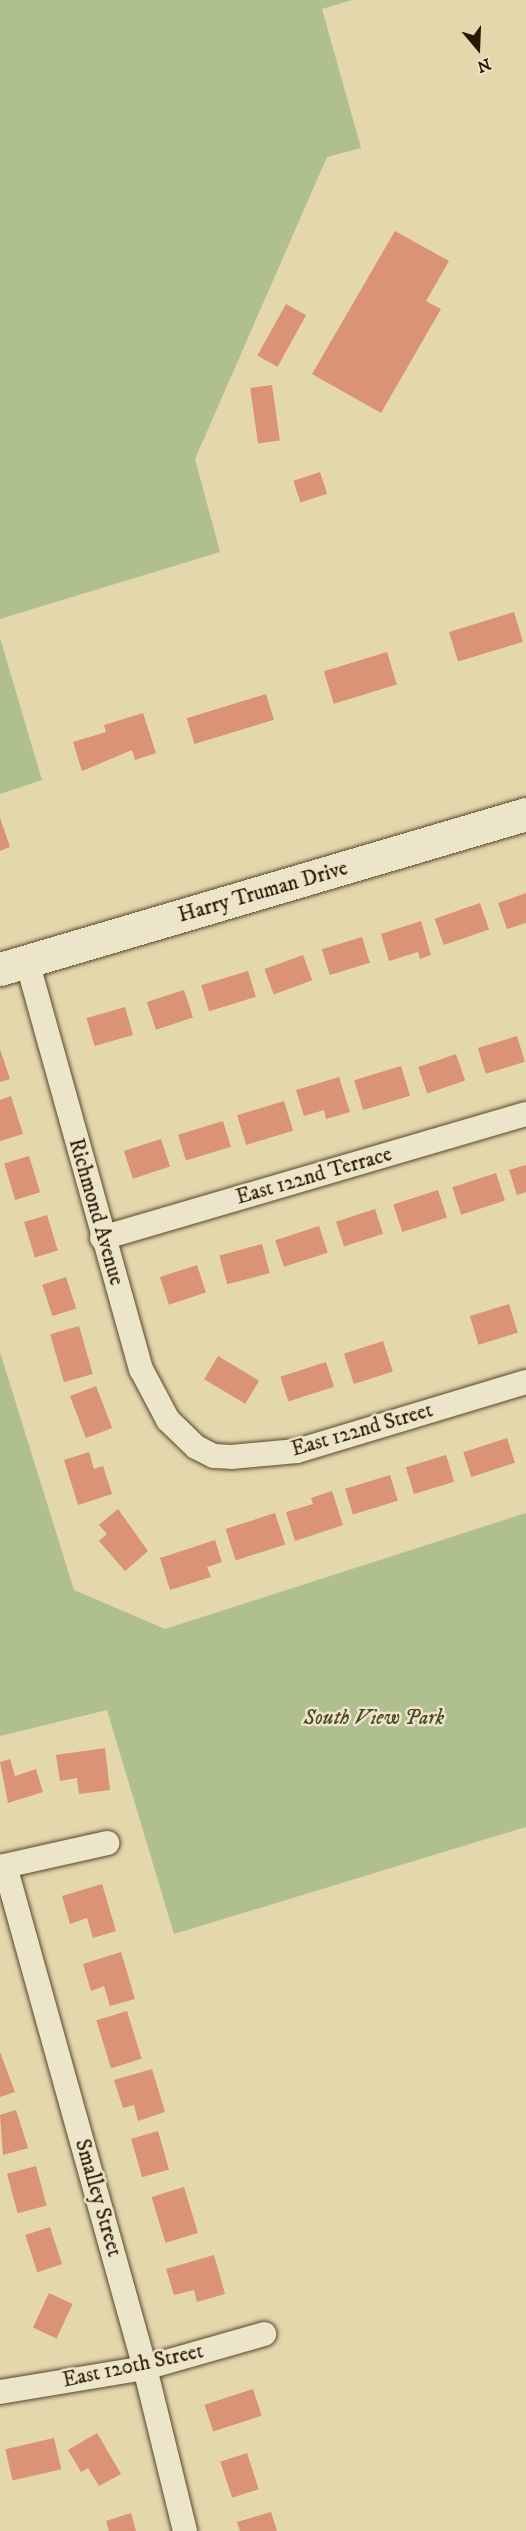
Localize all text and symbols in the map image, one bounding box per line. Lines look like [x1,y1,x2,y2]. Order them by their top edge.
north arrow [448,18,508,78]
text: N [474,53,493,77]
street label: Harry Truman Drive [175,856,351,928]
street label: Richmond Avenue [63,1136,129,1288]
street label: East 122nd Terrace [233,1142,395,1210]
street label: East 122nd Street [288,1398,436,1462]
park label: South View Park [304,1705,444,1731]
street label: Smalley Street [69,2136,127,2260]
street label: East 120th Street [60,2339,206,2393]

